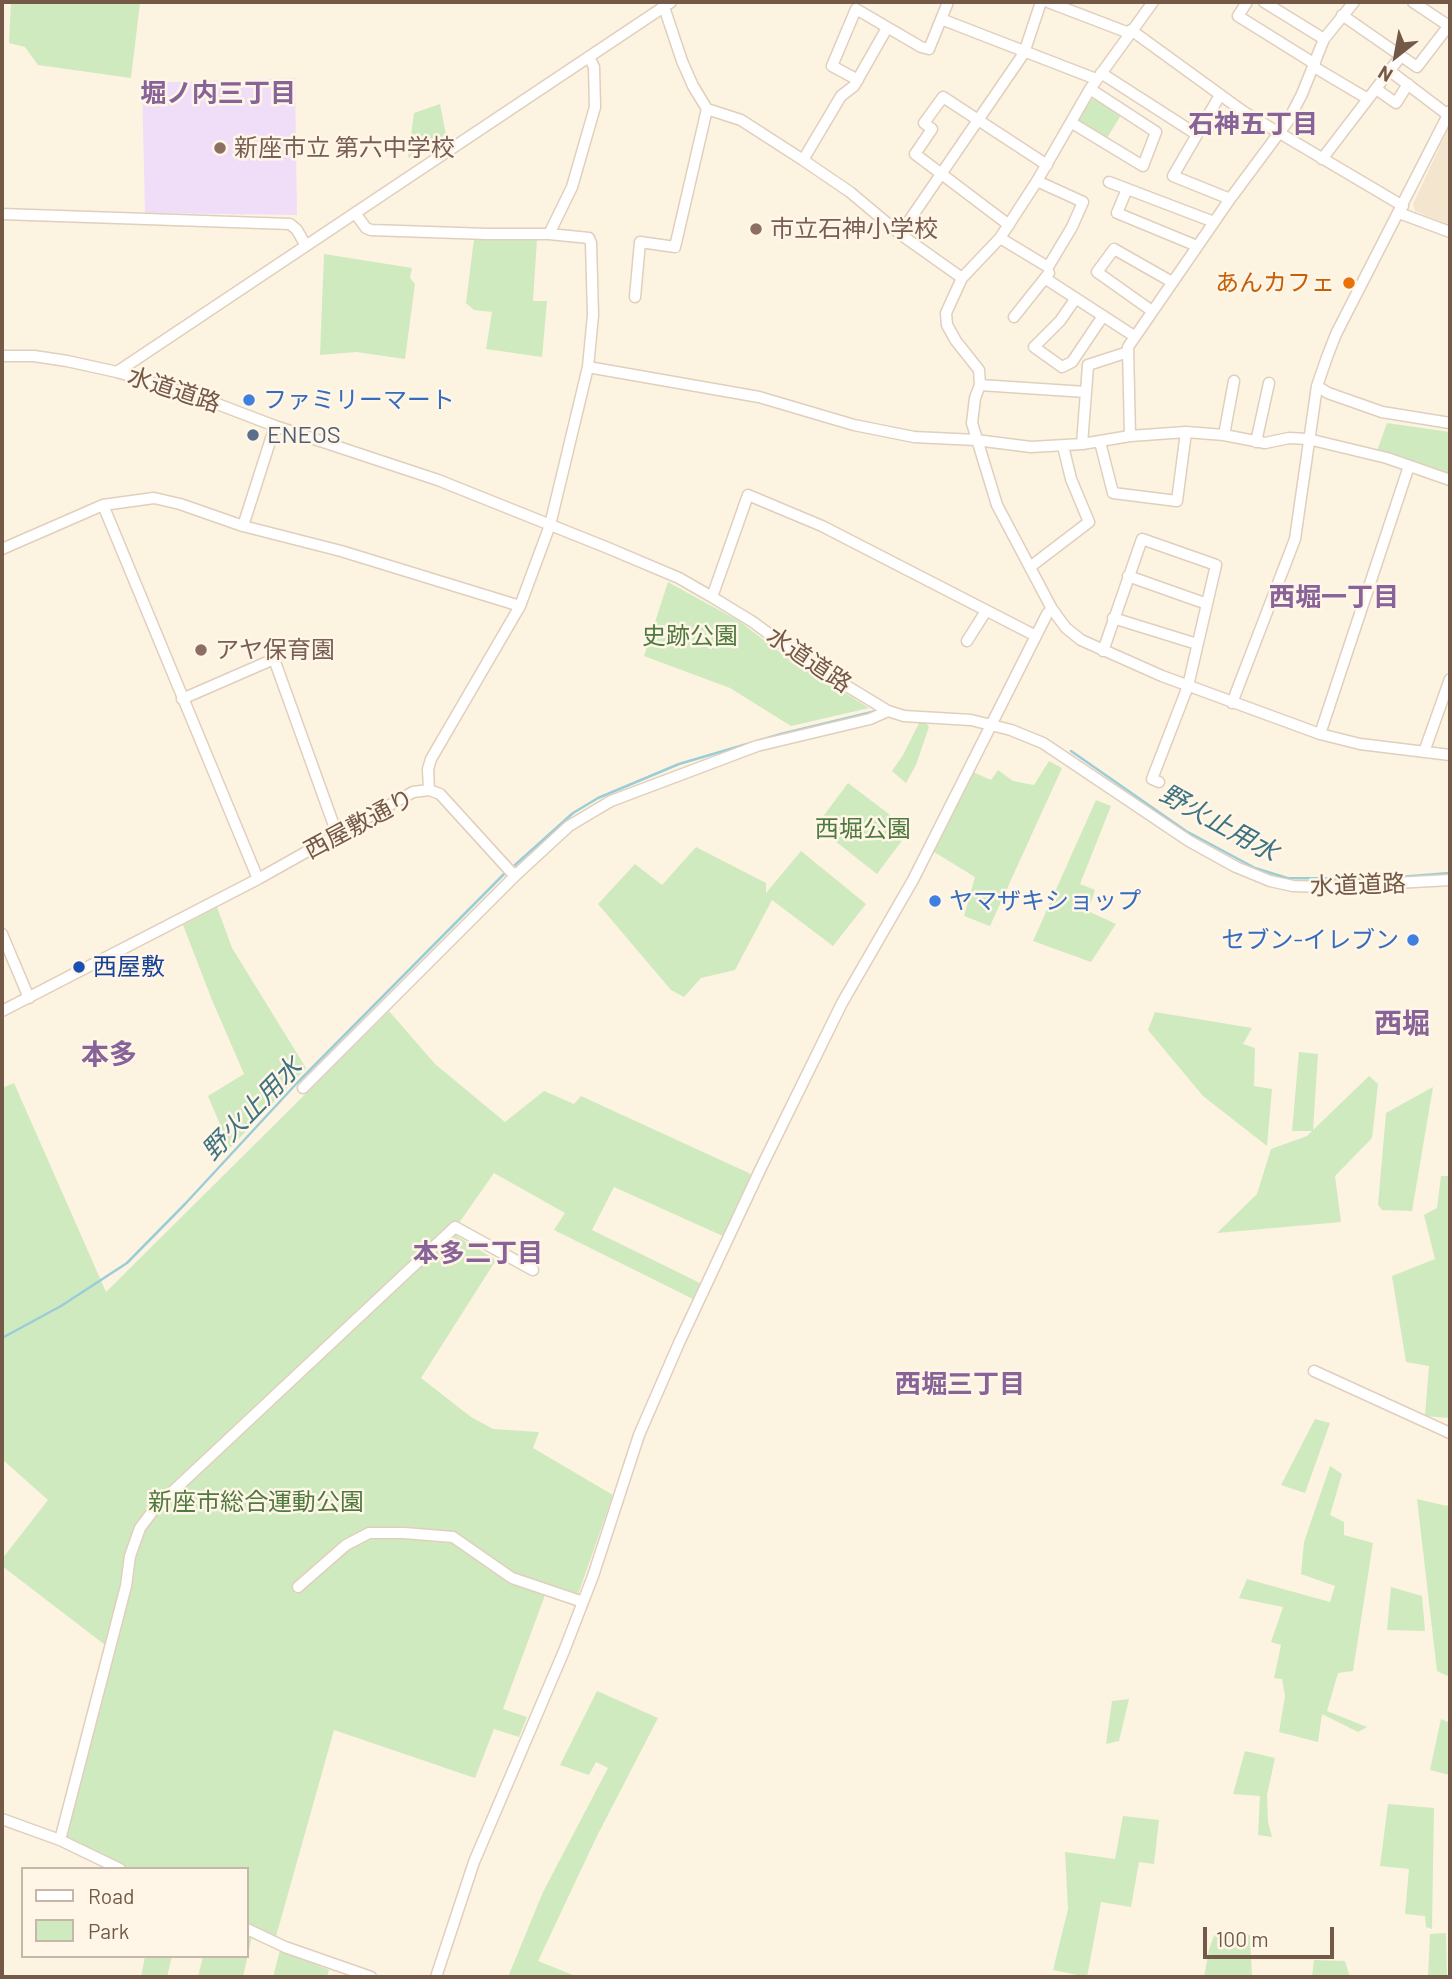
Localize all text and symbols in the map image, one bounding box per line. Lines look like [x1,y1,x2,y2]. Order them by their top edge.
north arrow [1361,21,1431,91]
text: N [1374,61,1396,88]
district label: 堀ノ内三丁目 [140,77,296,109]
district label: 石神五丁目 [1188,108,1318,140]
place label: 新座市立 第六中学校 [234,134,455,162]
marker: 新座市立 第六中学校 [212,140,228,156]
place label: 市立石神小学校 [770,215,938,243]
marker: 市立石神小学校 [748,221,764,237]
place label: あんカフェ [1215,269,1335,297]
marker: あんカフェ [1341,275,1357,291]
street label: 水道道路 [124,361,224,419]
place label: ファミリーマート [263,386,455,414]
marker: ファミリーマート [241,392,257,408]
place label: ENEOS [267,421,341,449]
marker: ENEOS [245,427,261,443]
district label: 西堀一丁目 [1269,581,1399,613]
street label: 水道道路 [761,621,857,699]
park label: 史跡公園 [642,622,738,650]
place label: アヤ保育園 [215,636,335,664]
marker: アヤ保育園 [193,642,209,658]
water label: 野火止用水 [1155,778,1283,868]
street label: 西屋敷通り [299,783,419,865]
park label: 西堀公園 [815,815,911,843]
street label: 水道道路 [1310,869,1406,901]
place label: ヤマザキショップ [949,887,1141,915]
marker: ヤマザキショップ [927,893,943,909]
place label: セブン-イレブン [1222,926,1399,954]
marker: セブン-イレブン [1405,932,1421,948]
place label: 西屋敷 [93,953,165,981]
marker: 西屋敷 [71,959,87,975]
district label: 西堀 [1374,1007,1430,1041]
district label: 本多 [81,1038,137,1072]
water label: 野火止用水 [196,1051,308,1167]
district label: 本多二丁目 [413,1237,543,1269]
district label: 西堀三丁目 [895,1368,1025,1400]
park label: 新座市総合運動公園 [148,1488,364,1516]
legend [21,1867,248,1958]
text: Road [88,1883,134,1908]
scale bar [1207,1912,1338,1956]
text: Park [88,1918,129,1943]
text: 100 m [1216,1926,1269,1951]

